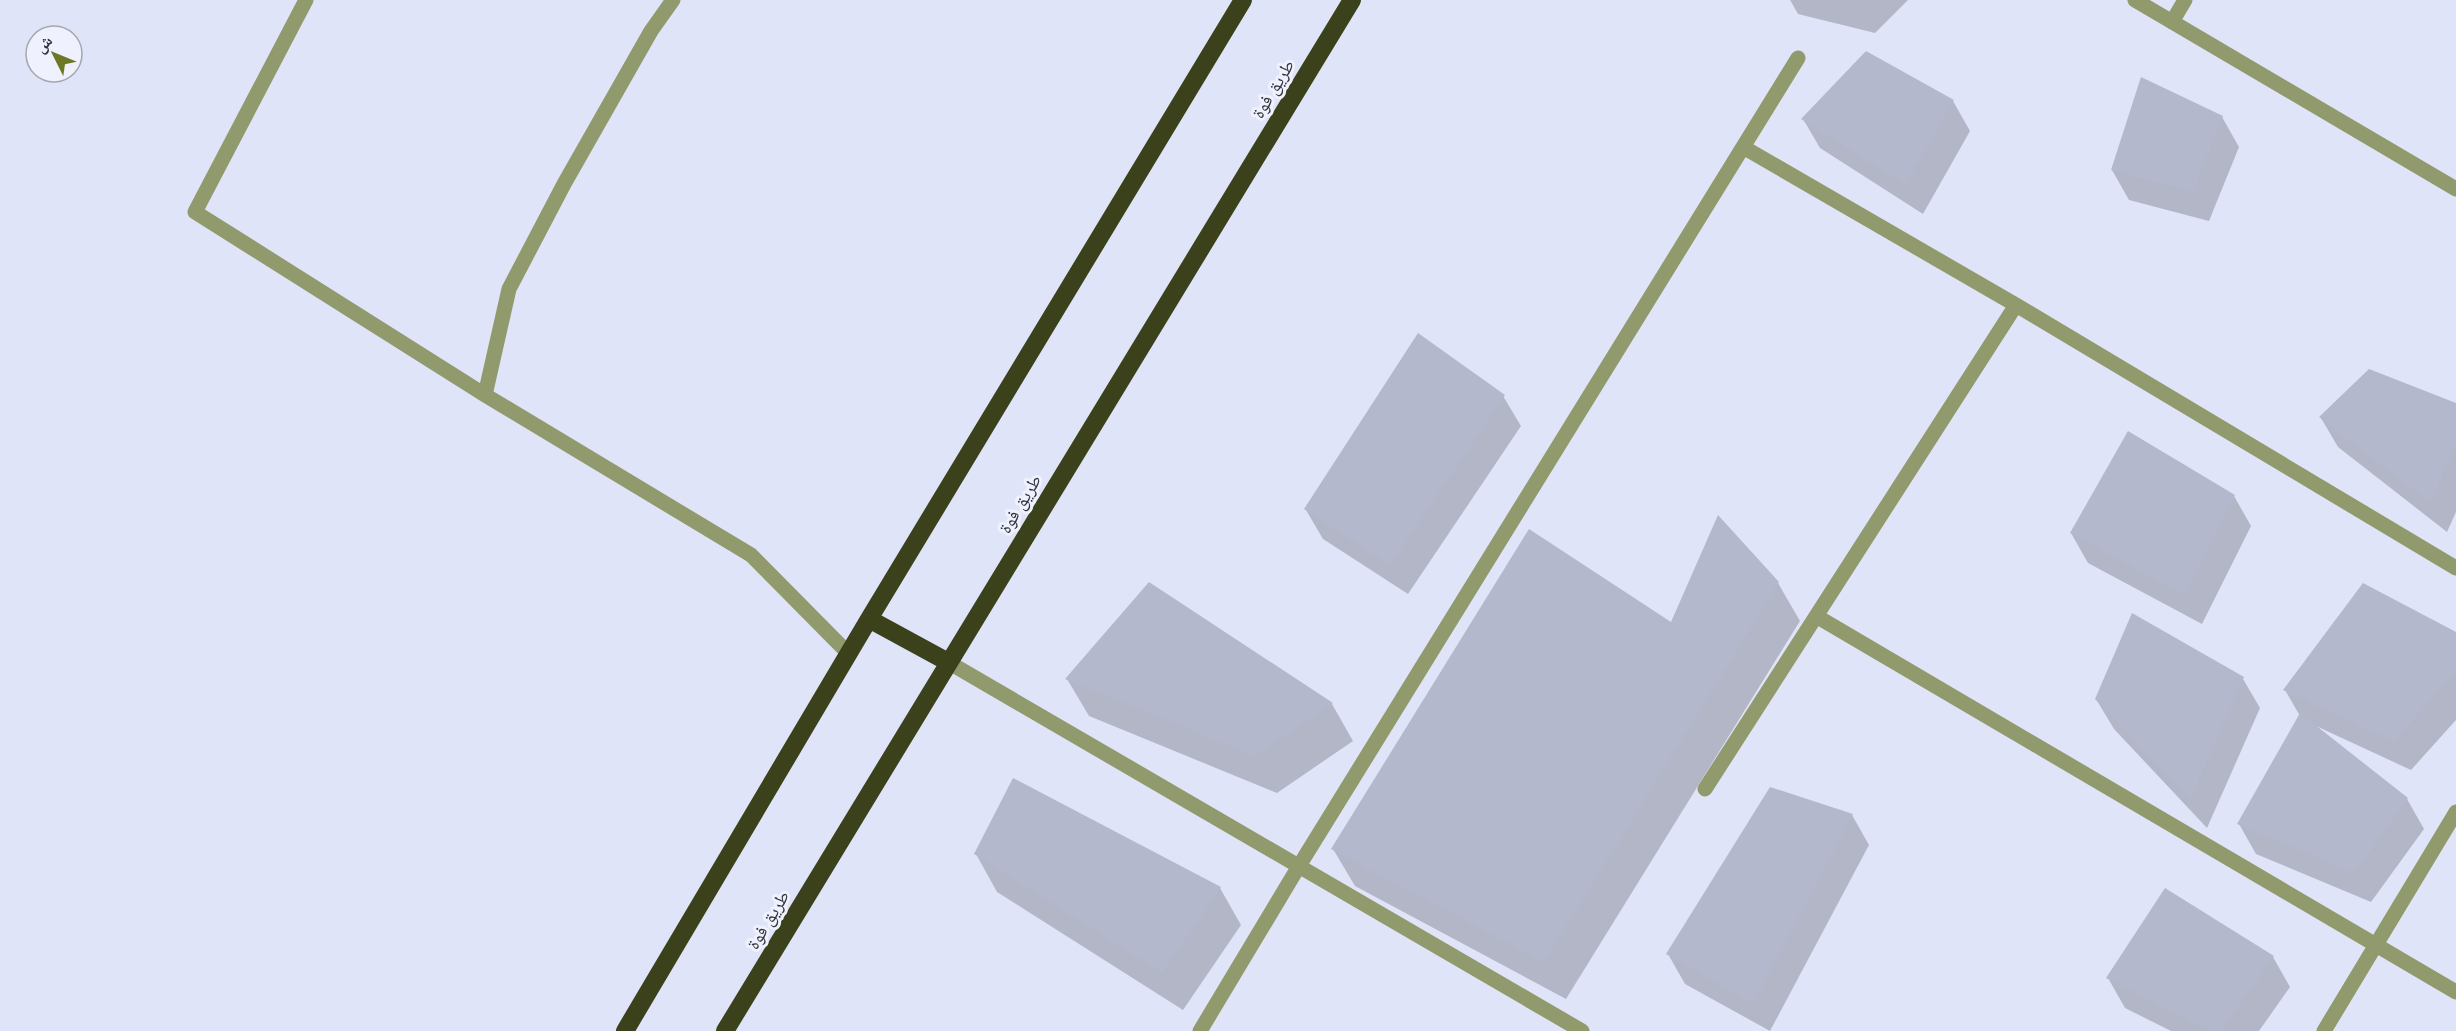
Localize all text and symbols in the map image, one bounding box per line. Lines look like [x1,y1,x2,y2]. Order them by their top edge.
north arrow [24,24,84,84]
text: ش [31,31,56,57]
street label: طريق فوة [1247,56,1299,122]
street label: طريق فوة [994,471,1046,537]
street label: طريق فوة [742,887,794,953]

